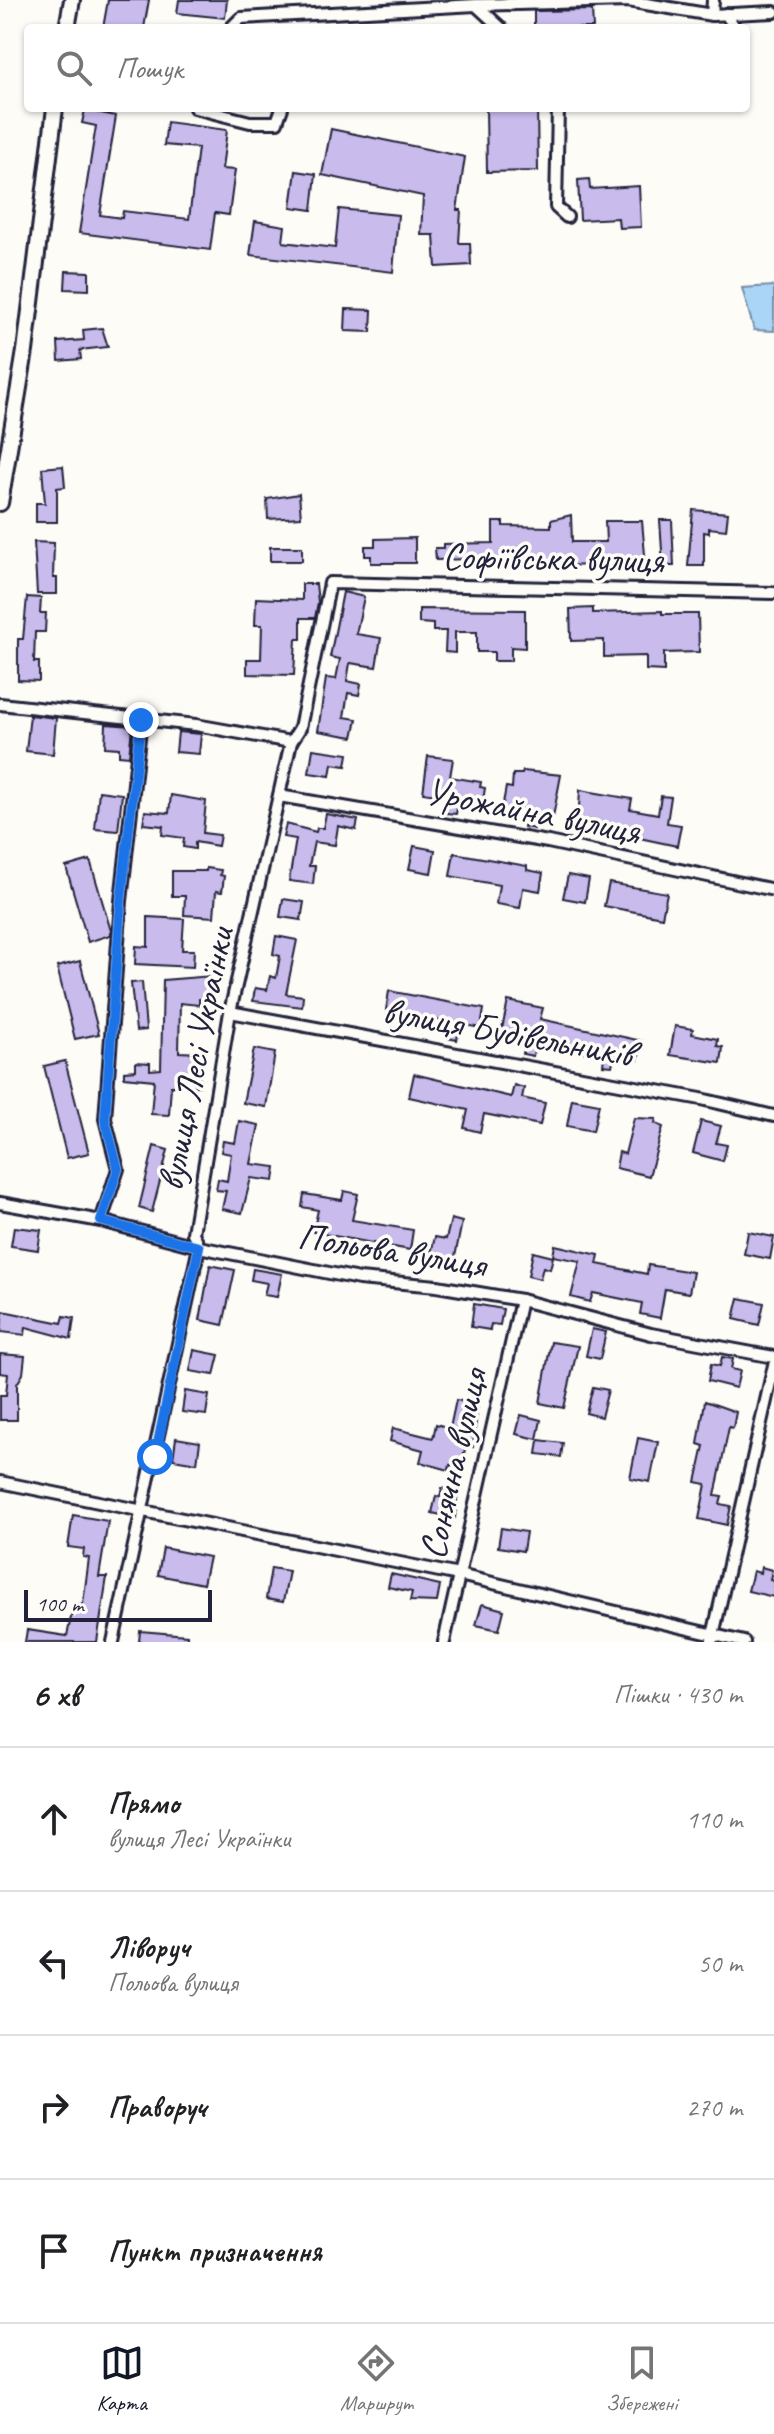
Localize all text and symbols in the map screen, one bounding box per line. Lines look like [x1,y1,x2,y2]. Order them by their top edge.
search box [24,24,750,112]
icon: search [52,46,96,90]
text: Пошук [116,49,183,87]
street label: Софіївська вулиця [442,533,665,583]
route end [123,702,159,738]
street label: Урожайна вулиця [422,767,645,855]
street label: вулиця Лесі Українки [147,922,244,1194]
street label: вулиця Будівельників [379,987,645,1079]
street label: Польова вулиця [295,1212,492,1289]
street label: Сонячна вулиця [408,1362,498,1563]
route start [137,1439,173,1475]
scale bar [24,1586,212,1622]
text: 100 m [36,1590,83,1618]
text: 6 хв [32,1673,79,1716]
text: Пішки · 430 m [614,1678,742,1711]
text: Прямо [108,1784,179,1822]
icon: ahead [32,1797,76,1841]
text: 110 m [686,1803,742,1836]
text: вулиця Лесі Українки [108,1822,290,1855]
text: Ліворуч [108,1928,189,1966]
icon: left [32,1941,76,1985]
text: 50 m [698,1947,742,1980]
text: Польова вулиця [108,1966,238,1999]
icon: right [32,2085,76,2129]
text: Праворуч [108,2088,206,2126]
text: 270 m [686,2091,742,2124]
icon: arrive [32,2229,76,2273]
text: Пункт призначення [108,2232,322,2270]
tab: Карта [97,2341,147,2417]
tab: Маршрут [340,2341,413,2417]
tab: Збережені [606,2341,677,2417]

